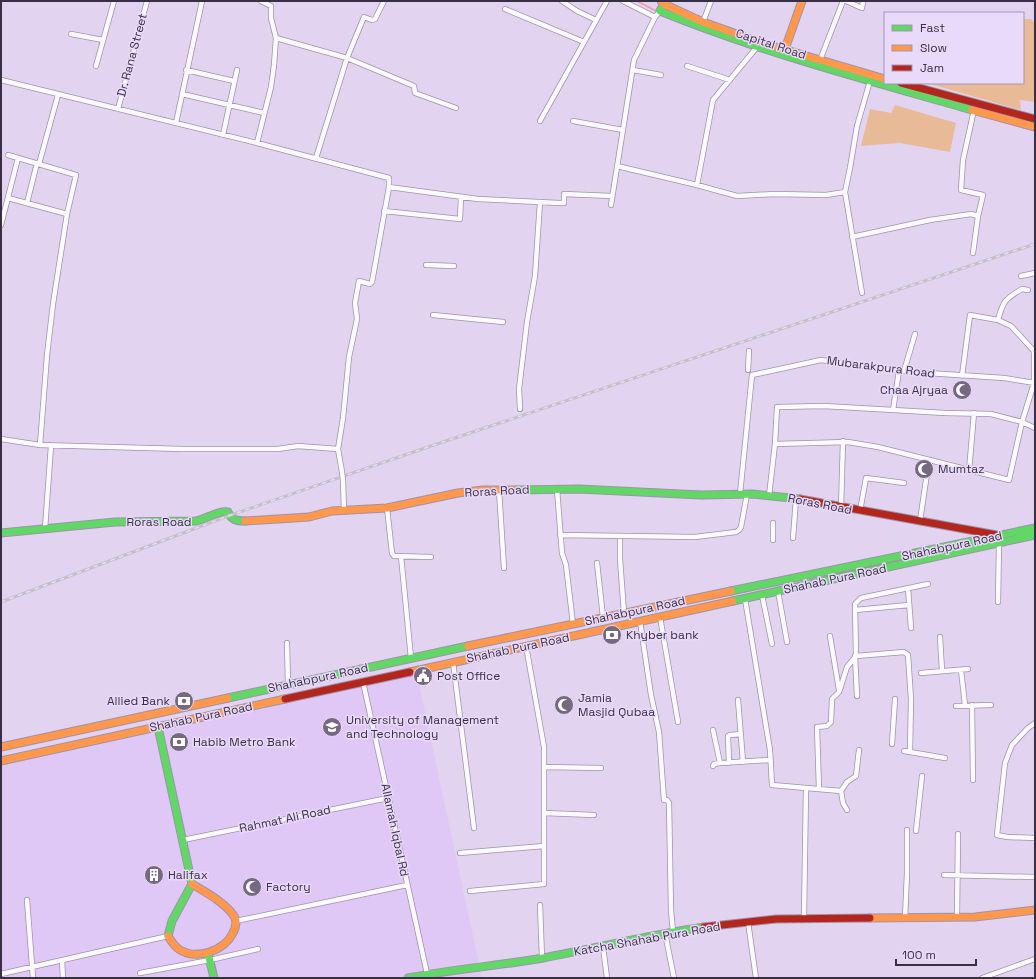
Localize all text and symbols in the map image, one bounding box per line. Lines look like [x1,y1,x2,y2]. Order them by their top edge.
street label: Dr. Rana Street [113,11,151,99]
legend [884,12,1024,84]
text: Fast [920,20,945,36]
street label: Capital Road [734,25,808,63]
text: Slow [920,40,947,56]
text: Jam [920,60,944,76]
street label: Mubarakpura Road [826,352,936,382]
mosque icon: Chaa Ajryaa [951,379,973,401]
place label: Chaa Ajryaa [880,382,948,398]
mosque icon: Mumtaz [913,458,935,480]
place label: Mumtaz [938,461,985,477]
street label: Roras Road [464,481,530,501]
street label: Roras Road [787,490,853,518]
street label: Roras Road [126,514,192,530]
street label: Shahabpura Road [900,528,1004,564]
street label: Shahab Pura Road [782,560,888,598]
street label: Shahabpura Road [583,593,687,629]
bank icon: Khyber bank [601,624,623,646]
place label: Khyber bank [626,627,699,643]
street label: Shahab Pura Road [465,629,571,667]
street label: Shahabpura Road [266,660,370,696]
public building icon: Post Office [412,665,434,687]
place label: Post Office [437,668,500,684]
bank icon: Allied Bank [173,690,195,712]
place label: Jamia Masjid Qubaa [578,690,655,720]
place label: Allied Bank [107,693,171,709]
mosque icon: Jamia Masjid Qubaa [553,694,575,716]
street label: Shahab Pura Road [148,698,254,736]
place label: University of Management and Technology [346,712,499,742]
school or university icon: University of Management and Technology [321,716,343,738]
bank icon: Habib Metro Bank [168,731,190,753]
place label: Habib Metro Bank [193,734,296,750]
street label: Allamah Iqbal Rd [377,782,413,878]
street label: Rahmat Ali Road [238,801,332,837]
building icon: Halifax [143,864,165,886]
place label: Halifax [168,867,208,883]
mosque icon: Factory [241,876,263,898]
place label: Factory [266,879,311,895]
street label: Katcha Shahab Pura Road [572,918,722,960]
scale bar [896,941,976,967]
text: 100 m [902,947,936,963]

